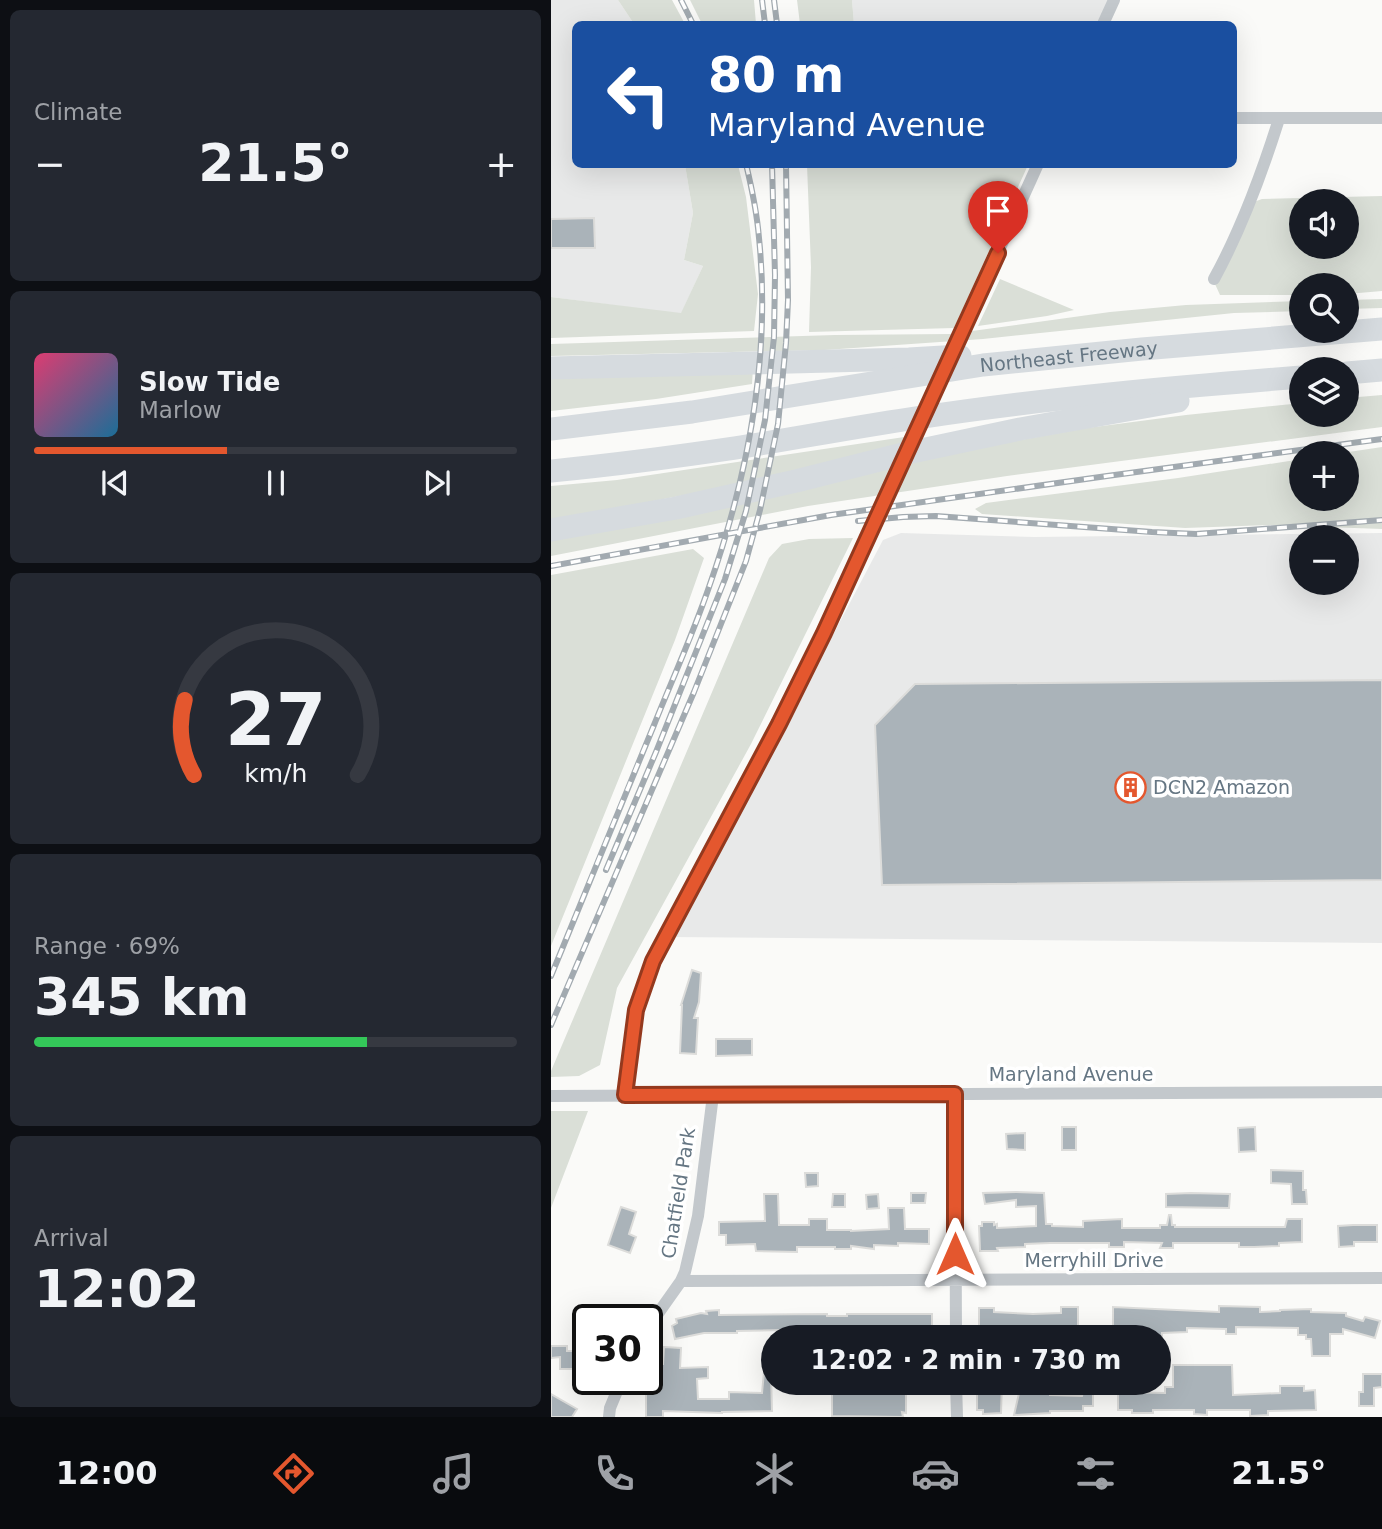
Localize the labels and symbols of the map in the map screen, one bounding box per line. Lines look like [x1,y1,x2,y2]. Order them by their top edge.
pin [968,181,1028,253]
street label: Northeast Freeway [979,337,1159,376]
building icon: DCN2 Amazon [1113,770,1147,804]
place label: DCN2 Amazon [1153,776,1290,798]
street label: Maryland Avenue [989,1063,1153,1085]
street label: Chatfield Park [657,1126,699,1260]
position arrow [918,1217,992,1291]
street label: Merryhill Drive [1024,1249,1164,1271]
speed limit sign: 30 [572,1304,663,1395]

